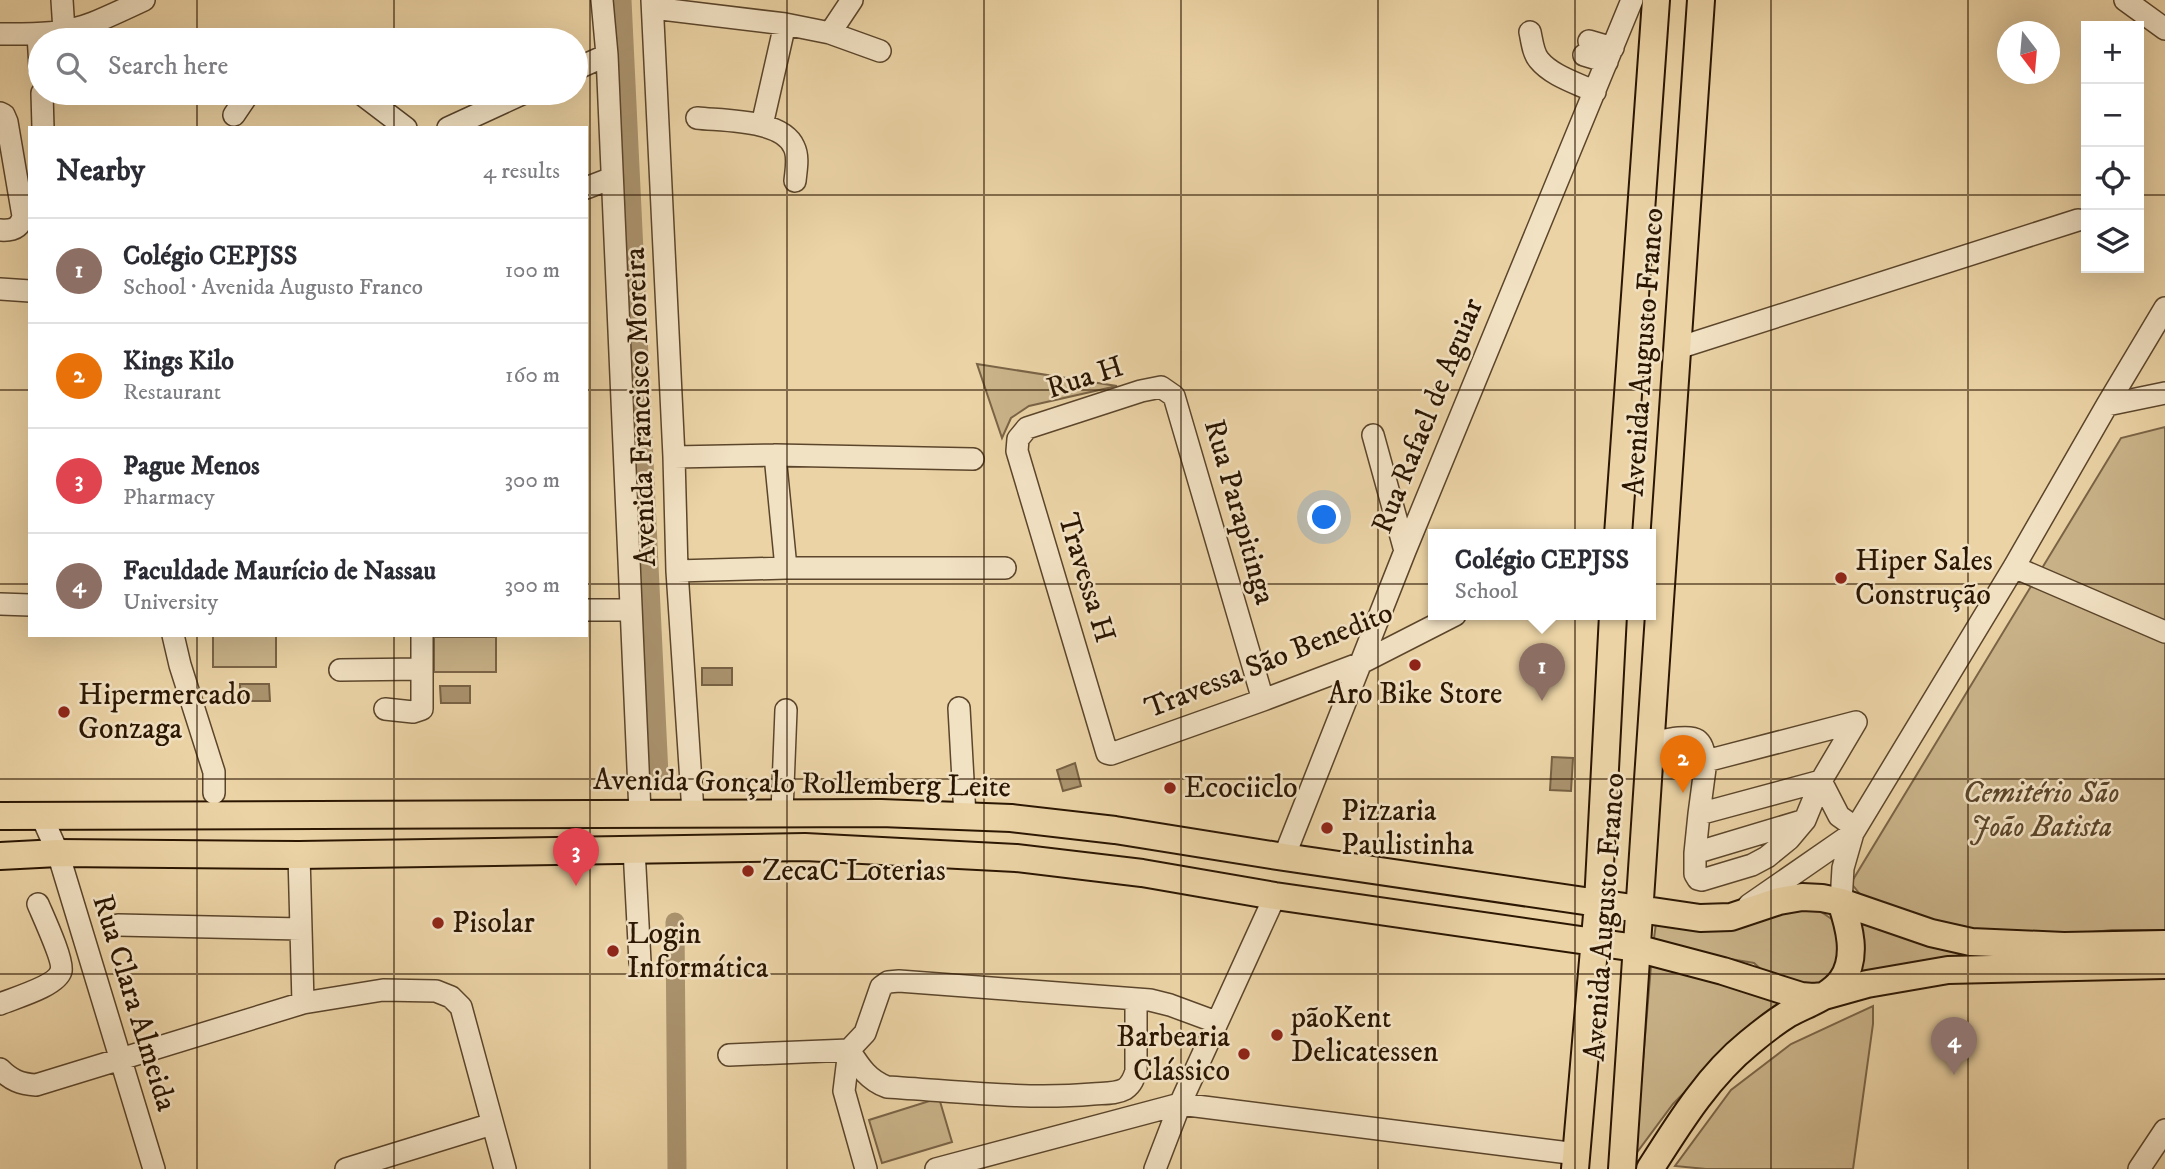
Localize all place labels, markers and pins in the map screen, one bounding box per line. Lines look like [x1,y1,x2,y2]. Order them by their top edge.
place label: Hiper Sales Construção [1855,543,1993,614]
marker: Hiper Sales Construção [1833,570,1849,586]
pin: 1 [1519,643,1565,701]
marker: Aro Bike Store [1407,657,1423,673]
place label: Aro Bike Store [1328,676,1502,713]
place label: Hipermercado Gonzaga [78,677,251,748]
marker: Hipermercado Gonzaga [56,704,72,720]
pin: 2 [1660,735,1706,793]
place label: Ecociiclo [1184,770,1298,807]
marker: Ecociiclo [1162,780,1178,796]
place label: Pizzaria Paulistinha [1341,793,1474,864]
marker: Pizzaria Paulistinha [1319,820,1335,836]
pin: 3 [553,828,599,886]
place label: ZecaC Loterias [762,853,946,890]
marker: ZecaC Loterias [740,863,756,879]
place label: Pisolar [452,905,535,942]
marker: Pisolar [430,915,446,931]
place label: Login Informática [627,916,769,987]
marker: Login Informática [605,943,621,959]
place label: pãoKent Delicatessen [1290,1000,1439,1071]
pin: 4 [1931,1017,1977,1075]
place label: Barbearia Clássico [1116,1019,1230,1090]
marker: pãoKent Delicatessen [1269,1027,1285,1043]
marker: Barbearia Clássico [1236,1046,1252,1062]

